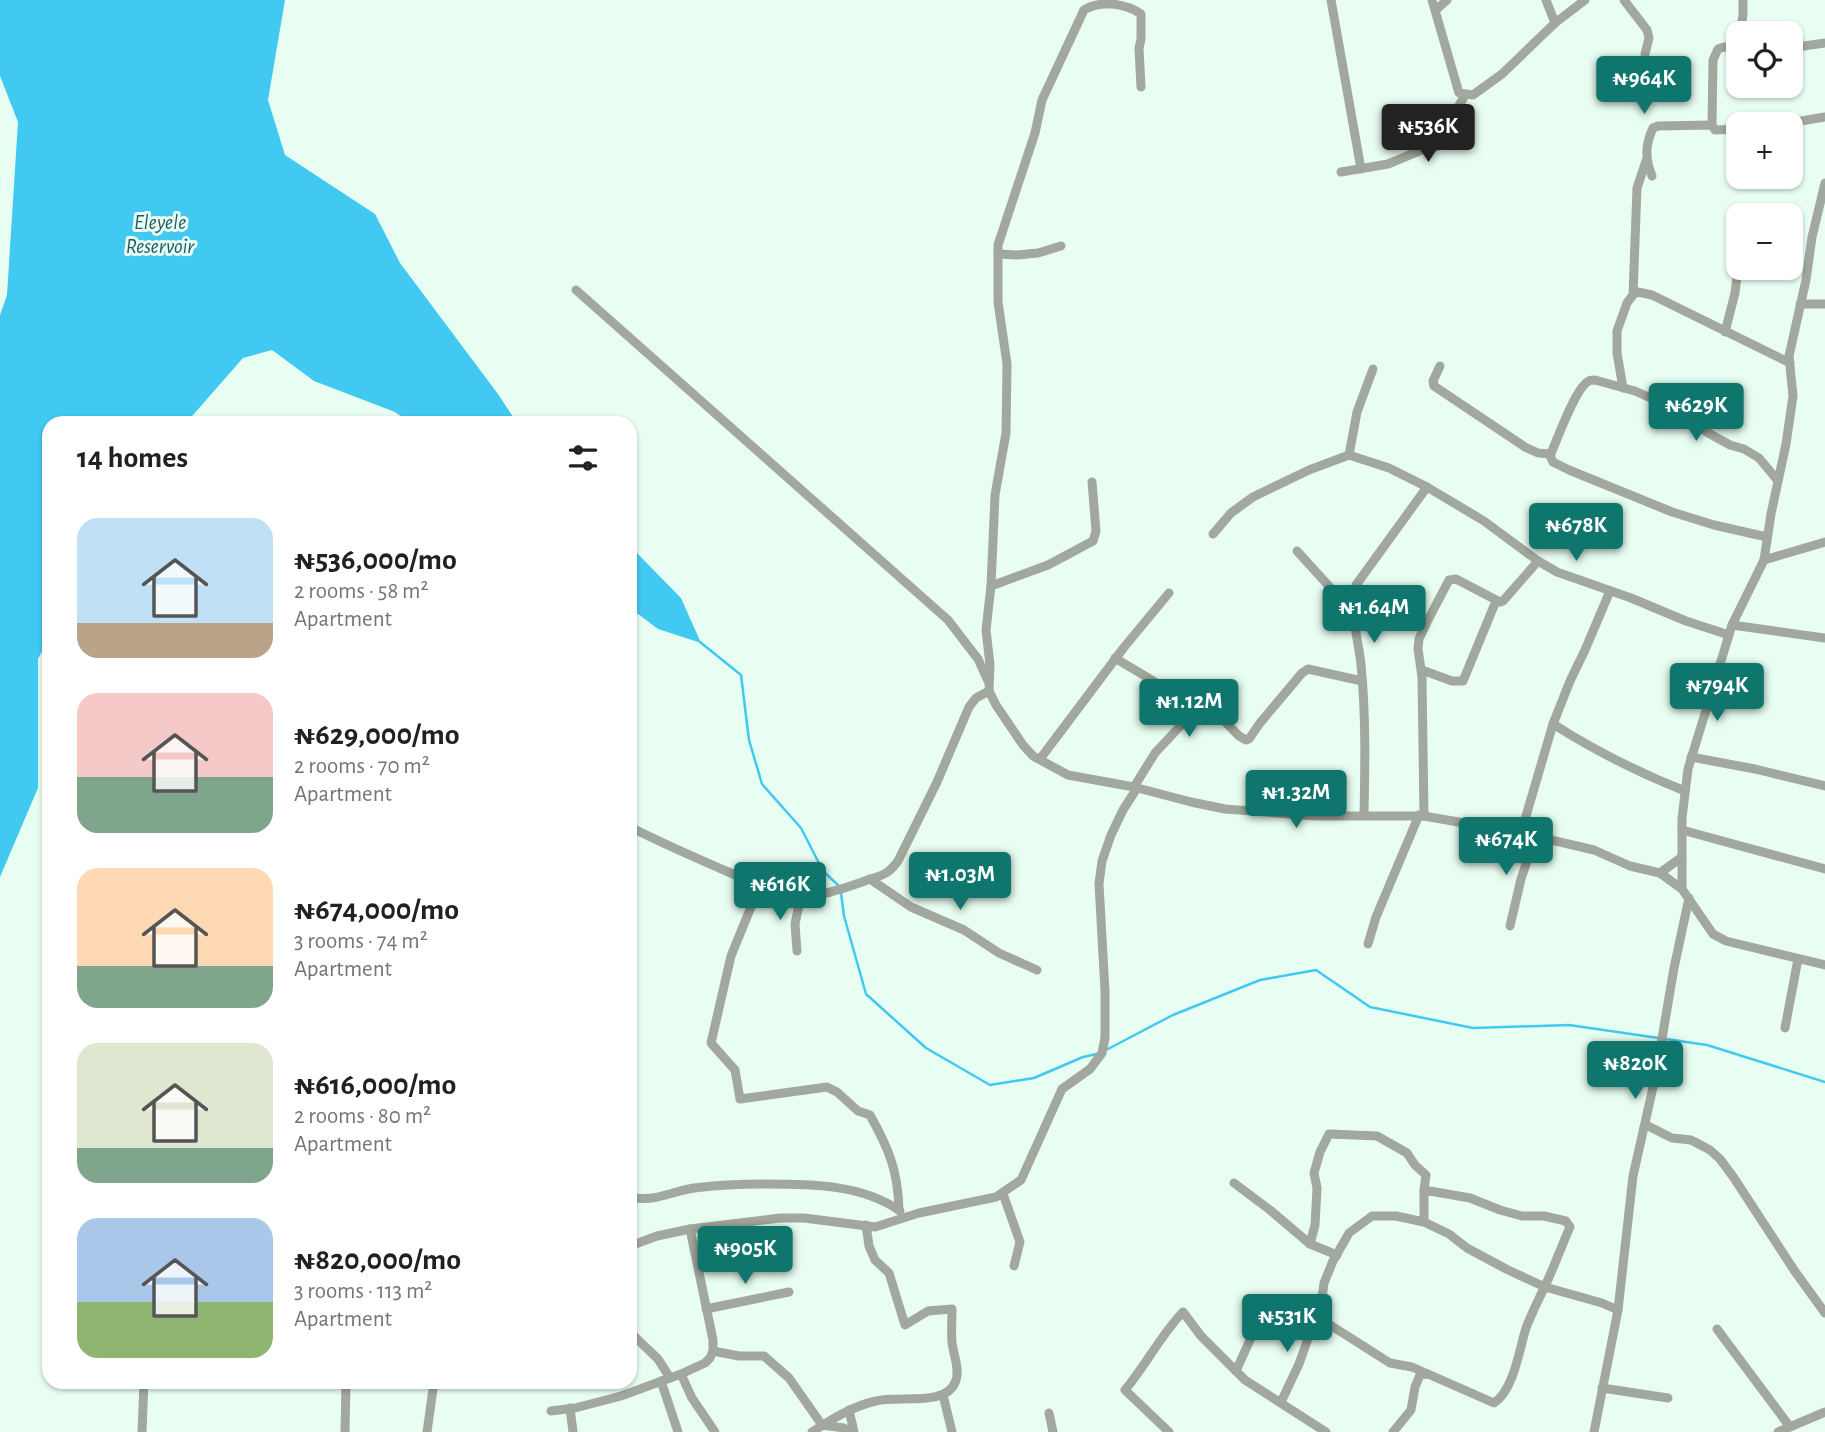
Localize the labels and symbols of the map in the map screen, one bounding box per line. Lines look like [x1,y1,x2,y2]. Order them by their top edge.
pin: ₦964K [1595,57,1693,116]
pin: ₦536K [1379,104,1477,164]
water label: Eleyele Reservoir [126,212,195,257]
pin: ₦629K [1647,384,1745,443]
pin: ₦678K [1527,504,1625,563]
pin: ₦1.64M [1317,586,1431,645]
pin: ₦794K [1668,664,1766,723]
pin: ₦1.12M [1132,680,1246,739]
pin: ₦1.32M [1239,770,1353,830]
pin: ₦674K [1457,818,1555,877]
pin: ₦1.03M [903,852,1017,912]
pin: ₦616K [731,862,829,922]
pin: ₦820K [1586,1042,1684,1101]
pin: ₦905K [696,1226,794,1286]
pin: ₦531K [1238,1294,1336,1354]

